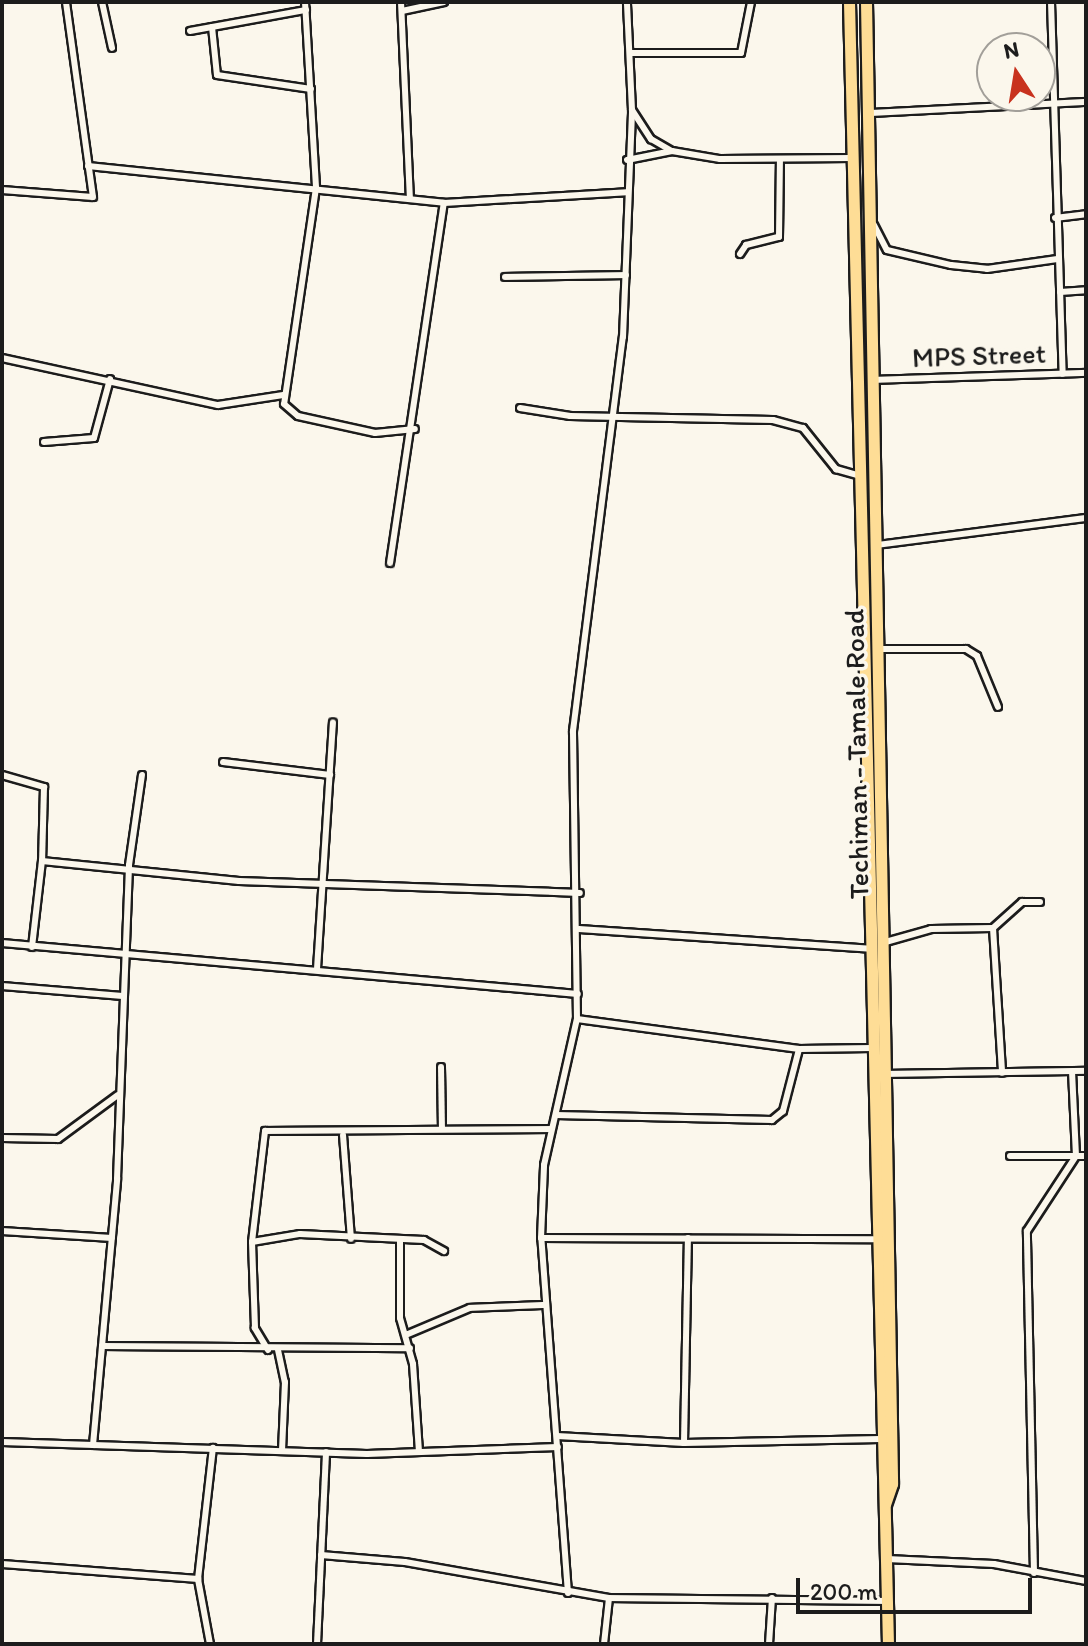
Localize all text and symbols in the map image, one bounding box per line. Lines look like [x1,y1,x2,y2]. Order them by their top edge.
north arrow [976,32,1056,112]
text: N [1001,35,1021,65]
street label: MPS Street [911,336,1047,374]
street label: Techiman - Tamale Road [837,608,875,900]
scale bar [800,1562,1036,1612]
text: 200 m [810,1577,878,1606]

